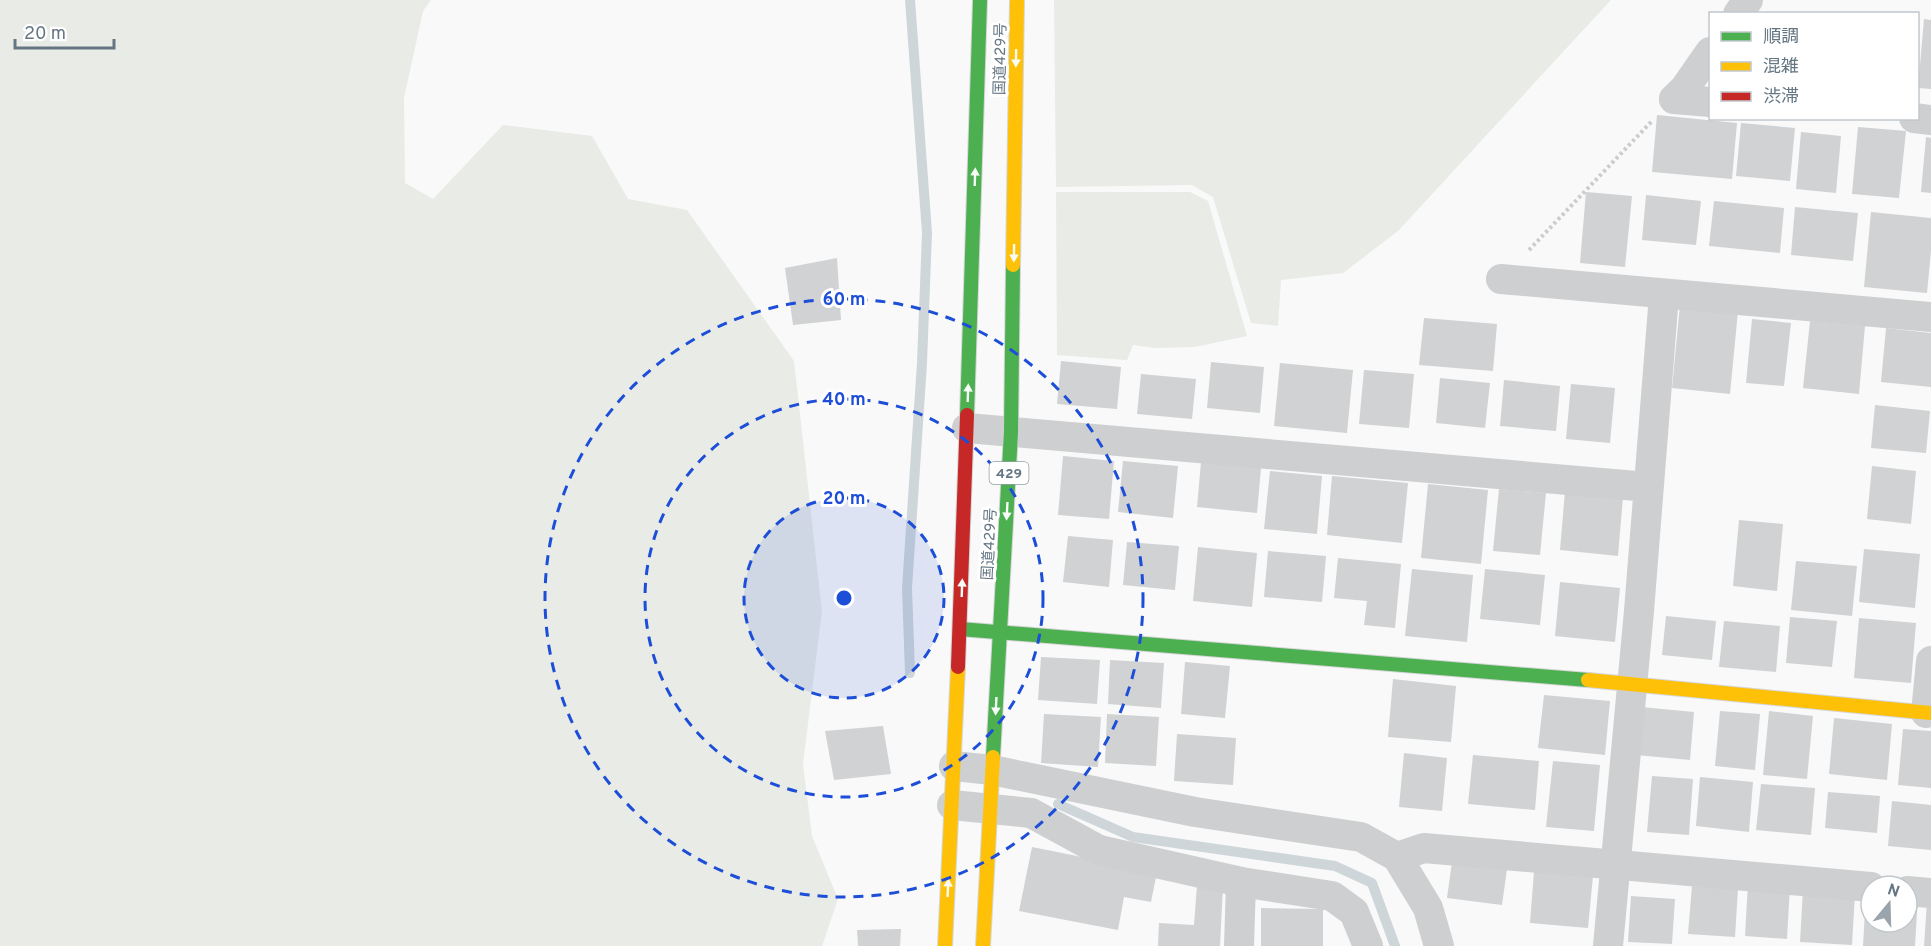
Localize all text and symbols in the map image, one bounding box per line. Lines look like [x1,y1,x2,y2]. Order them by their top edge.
scale bar [15,12,114,50]
legend [1709,12,1919,120]
text: 20 m [24,23,66,46]
street label: 国道429号 [991,23,1012,95]
text: 順調 [1763,26,1799,49]
one-way arrow [1012,49,1021,68]
text: 混雑 [1763,56,1799,79]
text: 渋滞 [1763,86,1799,109]
one-way arrow [971,168,980,187]
one-way arrow [1009,244,1018,263]
text: 60 m [822,289,866,312]
one-way arrow [963,384,973,403]
text: 40 m [822,389,866,412]
road number: 429 [990,462,1028,484]
text: 20 m [822,488,866,511]
one-way arrow [1002,502,1011,521]
street label: 国道429号 [979,507,1002,581]
one-way arrow [957,578,966,597]
centre of rings [834,588,854,608]
one-way arrow [992,697,1001,716]
north arrow [1859,874,1919,934]
one-way arrow [943,878,952,897]
text: N [1885,880,1902,903]

